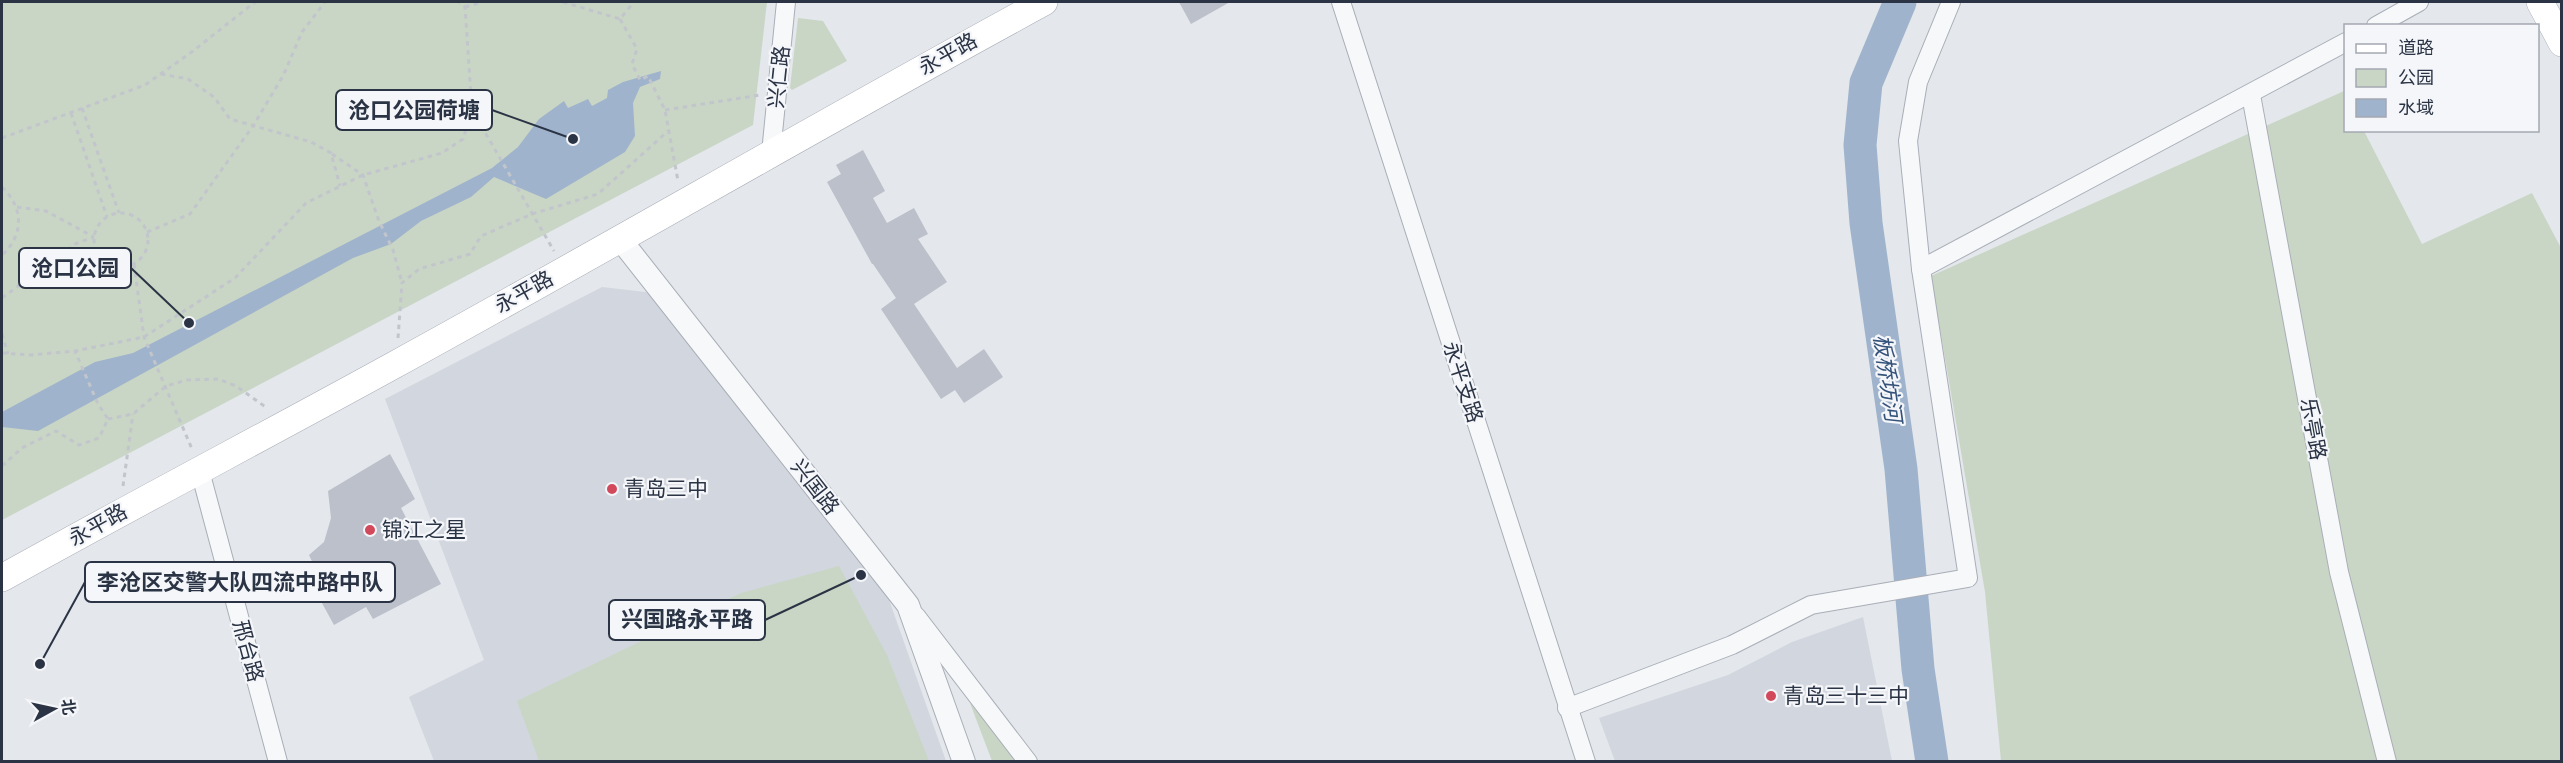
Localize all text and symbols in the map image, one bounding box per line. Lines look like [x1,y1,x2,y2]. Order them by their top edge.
legend [2344,24,2539,132]
street label: 永平路 [915,29,981,79]
text: 道路 [2398,38,2434,58]
street label: 兴仁路 [765,45,793,109]
text: 公园 [2398,69,2434,88]
callout: 沧口公园荷塘 [336,90,492,130]
text: 沧口公园荷塘 [348,99,480,122]
text: 水域 [2398,99,2434,118]
callout: 沧口公园 [19,248,131,288]
text: 沧口公园 [31,257,119,280]
street label: 永平路 [491,267,557,317]
water label: 板桥坊河 [1870,333,1906,427]
street label: 永平支路 [1440,339,1486,425]
street label: 乐亭路 [2297,396,2329,462]
street label: 兴国路 [787,455,843,519]
place label: 青岛三中 [624,478,708,500]
marker: 青岛三中 [605,482,619,496]
street label: 永平路 [65,500,131,550]
place label: 锦江之星 [382,519,466,541]
marker: 锦江之星 [363,523,377,537]
callout: 李沧区交警大队四流中路中队 [85,562,395,602]
text: 李沧区交警大队四流中路中队 [97,570,383,594]
callout: 兴国路永平路 [609,600,765,640]
text: 兴国路永平路 [621,608,753,631]
street label: 邢台路 [229,618,267,684]
north arrow [24,679,84,739]
place label: 青岛三十三中 [1783,685,1909,707]
marker: 青岛三十三中 [1764,689,1778,703]
text: 北 [59,698,78,716]

